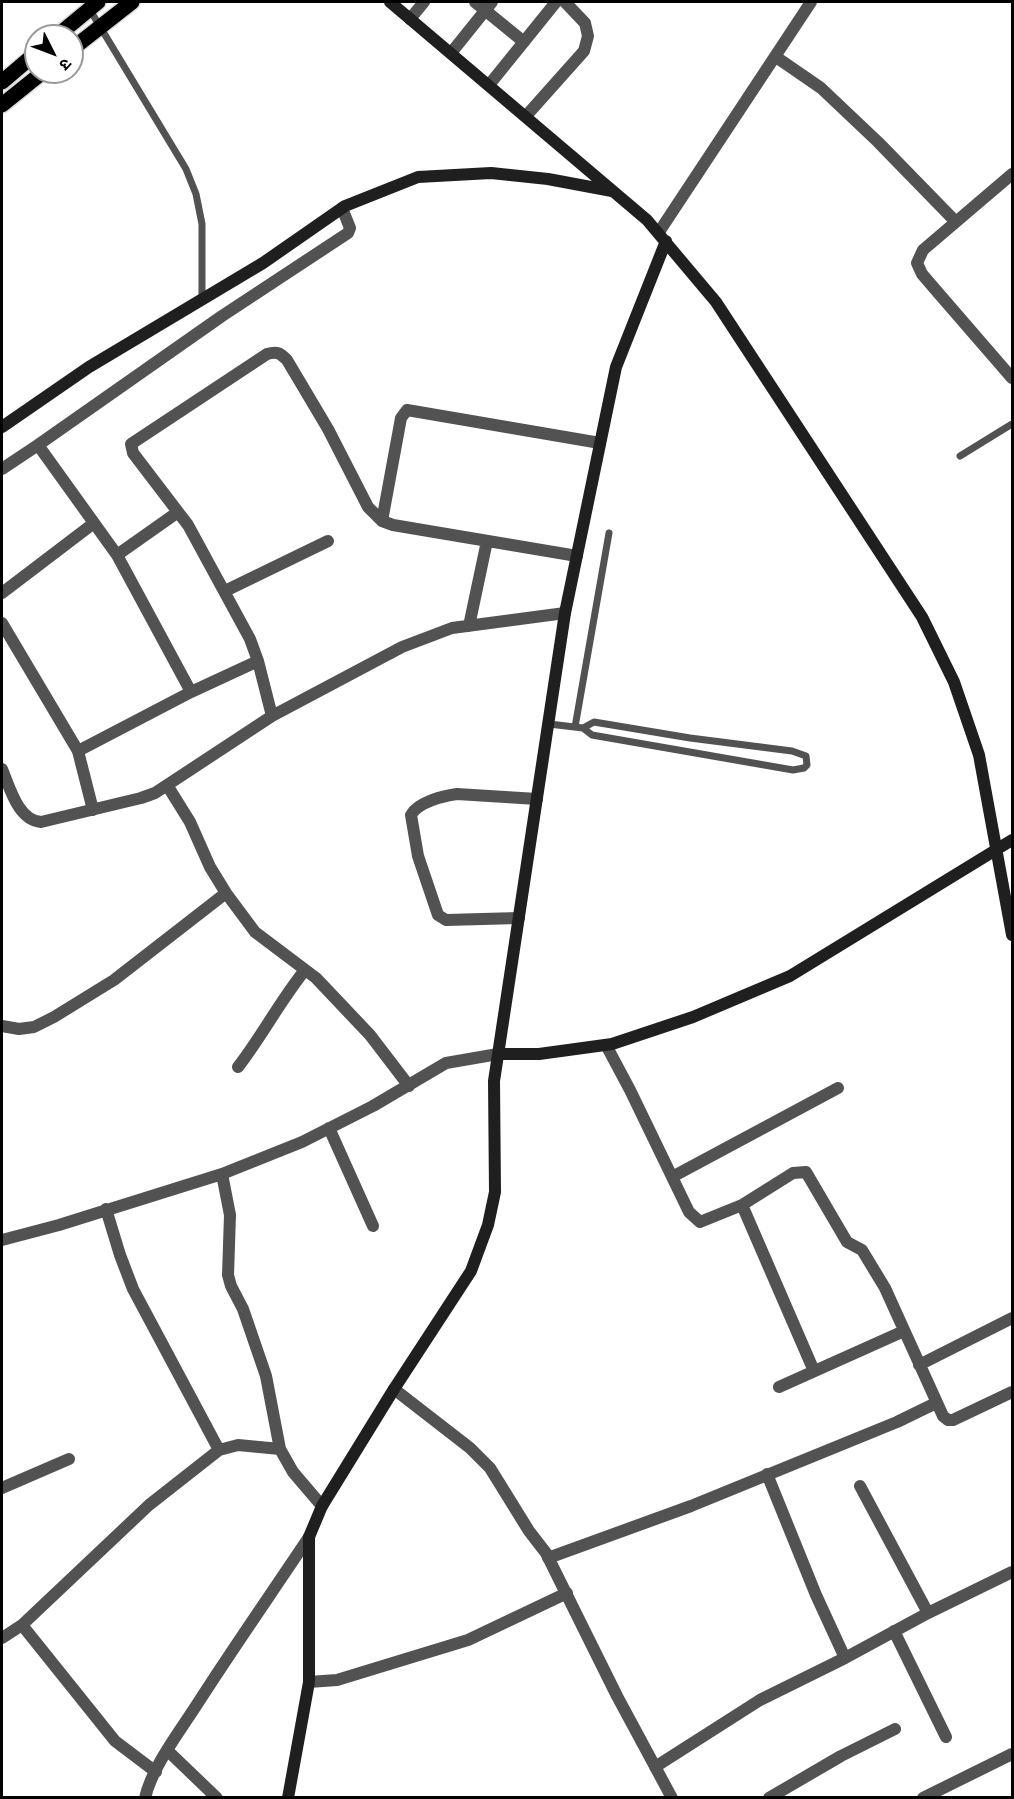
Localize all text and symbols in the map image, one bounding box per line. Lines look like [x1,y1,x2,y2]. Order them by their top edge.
north arrow [24,24,84,84]
text: उ [55,55,76,75]

